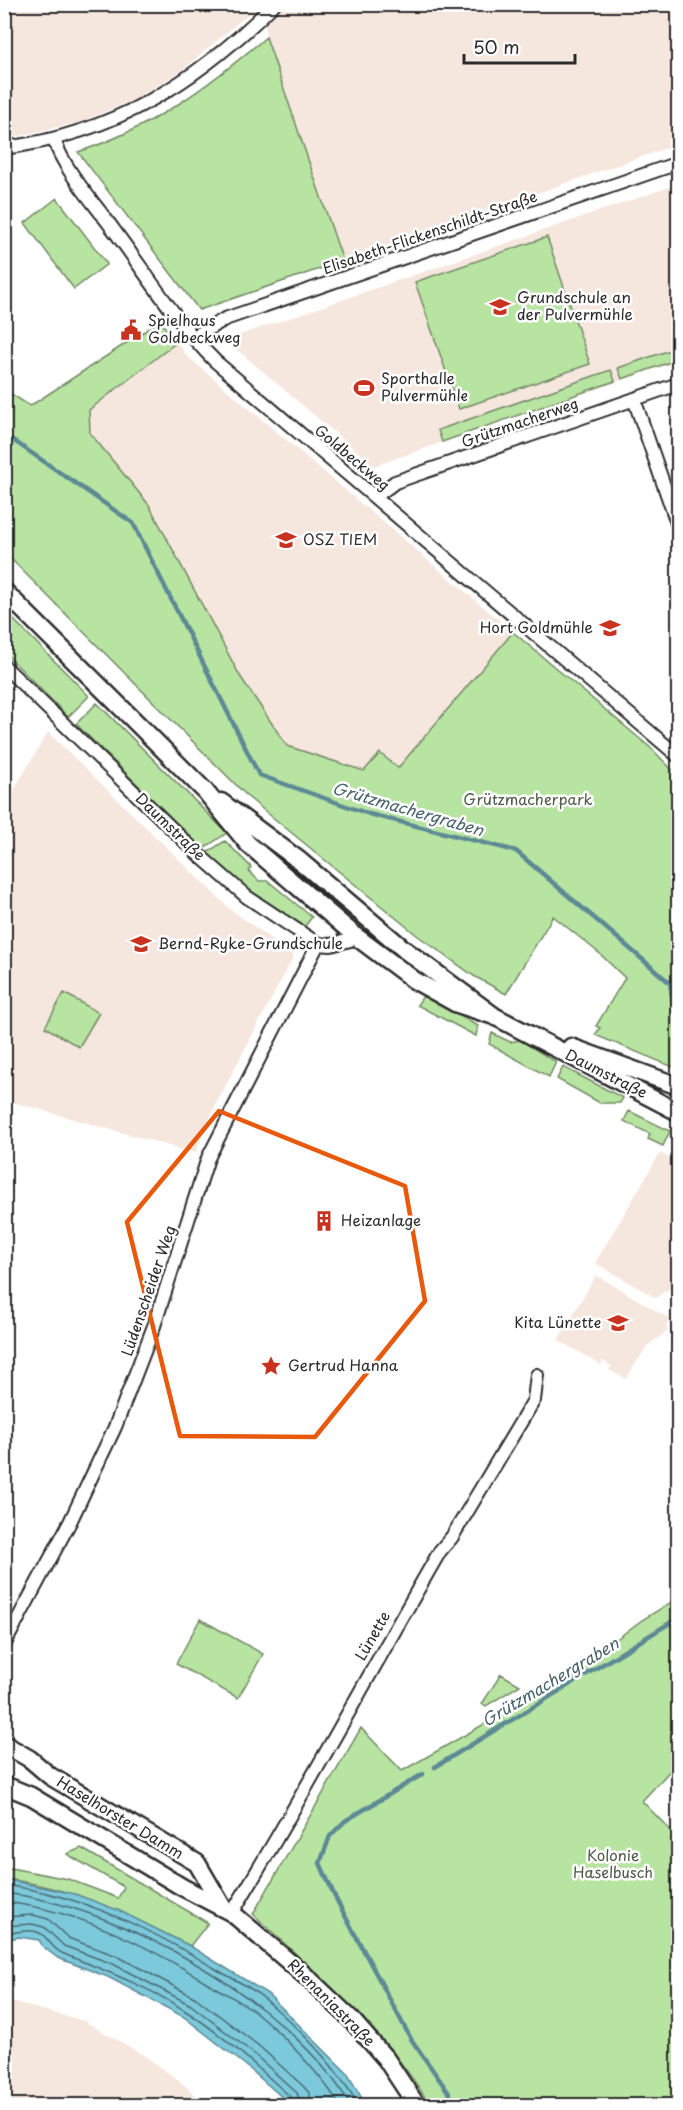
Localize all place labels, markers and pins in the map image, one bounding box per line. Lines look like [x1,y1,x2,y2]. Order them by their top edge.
place label: Grundschule an der Pulvermühle [517,285,633,325]
school or university icon: Grundschule an der Pulvermühle [488,295,512,319]
place label: Spielhaus Goldbeckweg [148,308,241,348]
public building icon: Spielhaus Goldbeckweg [119,318,143,342]
place label: Sporthalle Pulvermühle [381,366,468,406]
sports icon: Sporthalle Pulvermühle [352,376,376,400]
place label: OSZ TIEM [303,527,377,550]
school or university icon: OSZ TIEM [274,528,298,552]
place label: Hort Goldmühle [480,615,593,638]
school or university icon: Hort Goldmühle [598,616,622,640]
place label: Bernd-Ryke-Grundschule [158,931,343,954]
school or university icon: Bernd-Ryke-Grundschule [129,932,153,956]
place label: Heizanlage [341,1208,421,1231]
building icon: Heizanlage [312,1209,336,1233]
place label: Kita Lünette [514,1310,601,1333]
school or university icon: Kita Lünette [606,1311,630,1335]
place label: Gertrud Hanna [288,1353,399,1376]
place icon: Gertrud Hanna [259,1354,283,1378]

